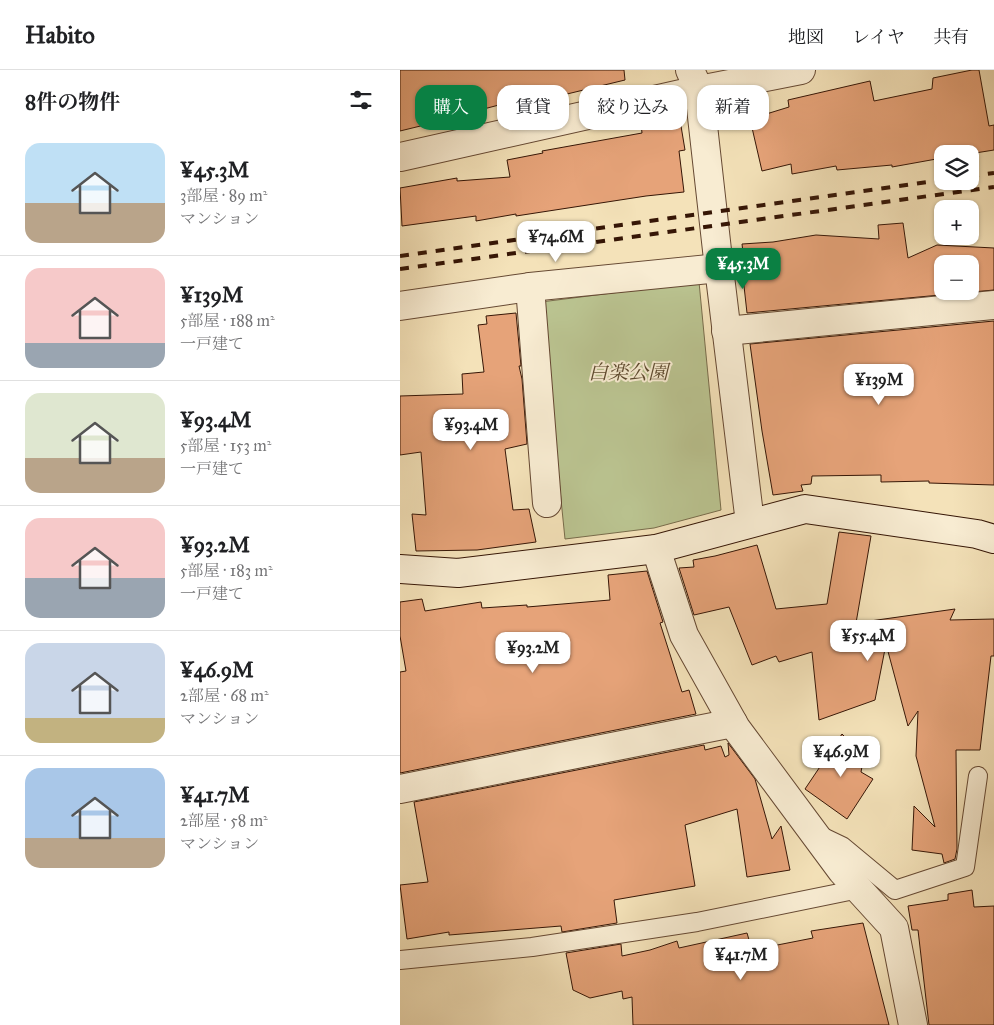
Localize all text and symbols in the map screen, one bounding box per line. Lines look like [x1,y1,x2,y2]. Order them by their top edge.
text: Habito [25,20,95,50]
text: 地図 [788,26,824,48]
text: レイヤ [852,26,905,48]
text: 共有 [933,26,969,48]
chip: 購入 [415,85,487,130]
chip: 賃貸 [497,85,569,130]
chip: 絞り込み [579,85,687,130]
chip: 新着 [697,85,769,130]
icon: filters [347,86,375,114]
text: 8件の物件 [25,89,120,115]
map controls [934,145,979,300]
button: layers [934,145,979,190]
text: ¥45.3M [180,157,249,183]
icon: home [65,163,125,223]
text: 3部屋 · 89 m² [180,186,267,205]
button: + [934,200,979,245]
text: マンション [180,209,259,228]
pin: ¥74.6M [515,220,597,263]
text: ¥74.6M [528,227,584,246]
pin: ¥45.3M [702,248,784,290]
text: ¥45.3M [717,254,769,273]
button: − [934,255,979,300]
text: ¥139M [180,282,243,308]
icon: home [65,288,125,348]
text: 5部屋 · 188 m² [180,311,275,330]
text: 一戸建て [180,334,244,353]
park label: 白楽公園 [588,360,671,384]
pin: ¥139M [844,364,914,406]
text: ¥139M [855,370,903,389]
text: ¥93.4M [180,407,251,433]
pin: ¥93.4M [430,408,512,451]
icon: home [65,413,125,473]
text: ¥93.4M [444,415,498,434]
text: 5部屋 · 153 m² [180,436,271,455]
text: 一戸建て [180,459,244,478]
text: ¥93.2M [180,532,250,558]
icon: home [65,538,125,598]
text: 5部屋 · 183 m² [180,561,273,580]
text: 一戸建て [180,584,244,603]
pin: ¥55.4M [827,620,909,662]
text: ¥55.4M [841,626,895,645]
pin: ¥93.2M [492,632,574,674]
text: ¥93.2M [506,638,560,657]
text: ¥46.9M [180,657,254,683]
icon: home [65,663,125,723]
text: 2部屋 · 68 m² [180,686,269,705]
text: マンション [180,709,259,728]
pin: ¥46.9M [800,736,882,778]
text: ¥46.9M [813,742,869,761]
text: ¥41.7M [180,782,250,808]
icon: home [65,788,125,848]
text: 2部屋 · 58 m² [180,811,268,830]
text: マンション [180,834,259,853]
pin: ¥41.7M [700,938,782,981]
text: ¥41.7M [714,945,768,964]

